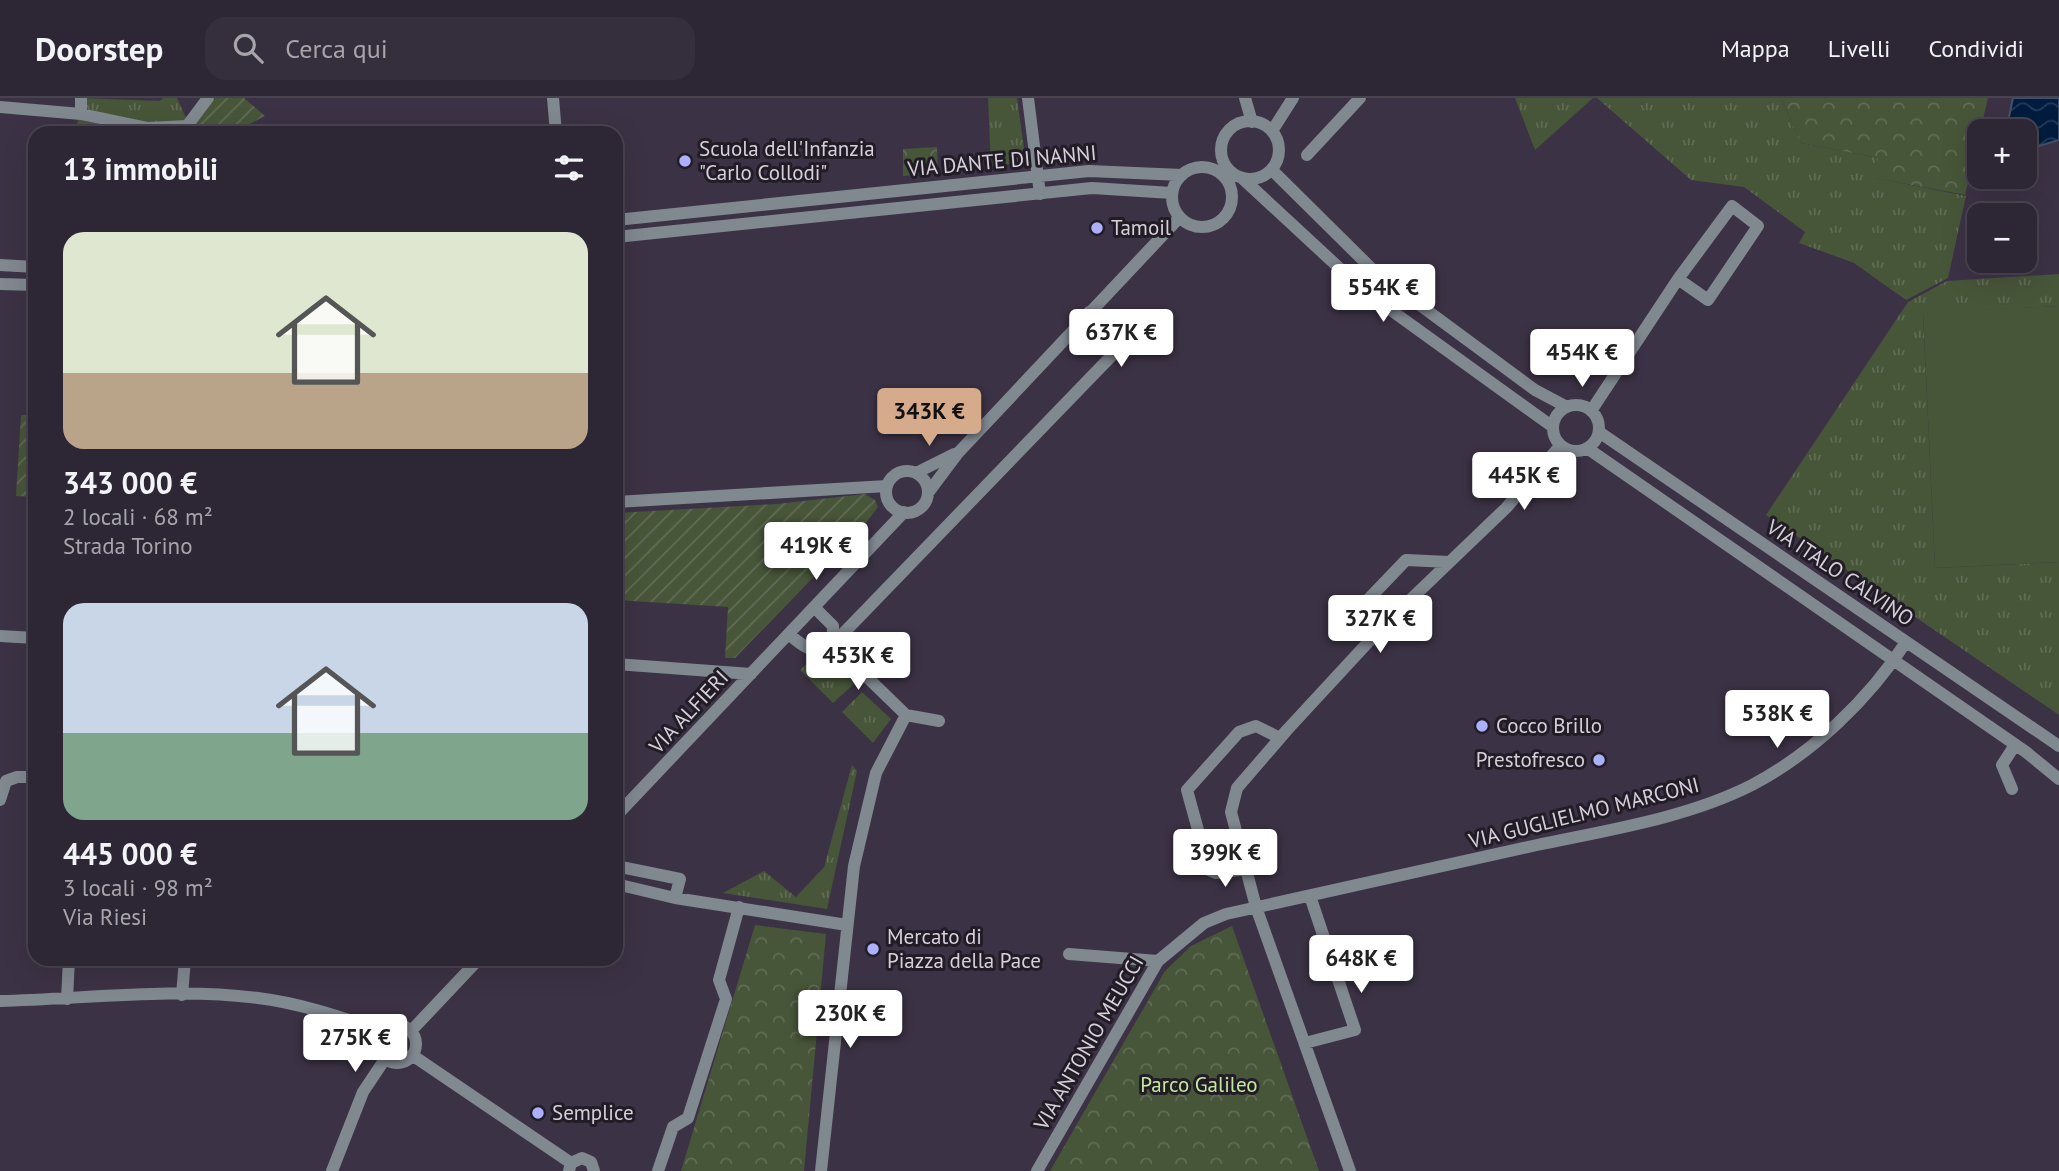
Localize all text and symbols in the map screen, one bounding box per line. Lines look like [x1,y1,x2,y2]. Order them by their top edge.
search box [205,17,695,80]
text: Doorstep [35,27,163,70]
icon: search [229,29,267,67]
text: Cerca qui [285,32,388,65]
text: Mappa [1721,33,1790,64]
text: Livelli [1828,33,1890,64]
text: Condividi [1928,33,2024,64]
map controls [1967,119,2037,273]
button: + [1967,119,2037,189]
place label: Scuola dell'Infanzia "Carlo Collodi" [699,135,875,186]
street label: VIA DANTE DI NANNI [905,139,1098,182]
text: 13 immobili [63,149,218,188]
icon: filters [550,149,588,187]
marker: Scuola dell'Infanzia "Carlo Collodi" [677,153,693,169]
button: − [1967,203,2037,273]
place label: Tamoil [1111,214,1171,241]
marker: Tamoil [1089,220,1105,236]
pin: 554K € [1326,264,1440,324]
text: 554K € [1347,272,1419,301]
icon: home [263,277,389,403]
pin: 637K € [1064,310,1178,369]
text: 637K € [1085,317,1157,346]
pin: 454K € [1525,330,1639,389]
text: 454K € [1546,337,1618,366]
pin: 343K € [872,388,986,448]
text: 343K € [893,396,965,425]
pin: 445K € [1467,452,1581,512]
text: 445K € [1488,460,1560,489]
text: 343 000 € [63,463,197,502]
text: 2 locali · 68 m² [63,502,213,531]
street label: VIA ITALO CALVINO [1761,513,1919,632]
pin: 419K € [759,522,873,582]
text: 419K € [780,530,852,559]
text: Strada Torino [63,531,193,560]
pin: 327K € [1323,596,1437,655]
text: 327K € [1344,603,1416,632]
pin: 453K € [801,632,915,692]
text: 453K € [822,640,894,669]
icon: home [263,648,389,774]
street label: VIA ALFIERI [642,664,734,760]
pin: 538K € [1720,690,1834,750]
text: 538K € [1741,698,1813,727]
place label: Cocco Brillo [1496,712,1602,739]
marker: Cocco Brillo [1474,718,1490,734]
place label: Prestofresco [1476,746,1585,773]
marker: Prestofresco [1591,752,1607,768]
street label: VIA GUGLIELMO MARCONI [1465,771,1702,854]
pin: 399K € [1168,830,1282,889]
text: 445 000 € [63,834,197,873]
text: 399K € [1189,837,1261,866]
text: 3 locali · 98 m² [63,873,213,902]
text: Via Riesi [63,902,147,931]
place label: Mercato di Piazza della Pace [887,923,1041,974]
pin: 648K € [1304,936,1418,995]
marker: Mercato di Piazza della Pace [865,941,881,957]
text: 648K € [1325,943,1397,972]
street label: VIA ANTONIO MEUCCI [1027,951,1150,1136]
pin: 230K € [793,990,907,1050]
text: 230K € [814,998,886,1027]
pin: 275K € [298,1014,412,1074]
text: 275K € [319,1022,391,1051]
park label: Parco Galileo [1140,1071,1258,1098]
place label: Semplice [552,1099,634,1126]
marker: Semplice [530,1105,546,1121]

